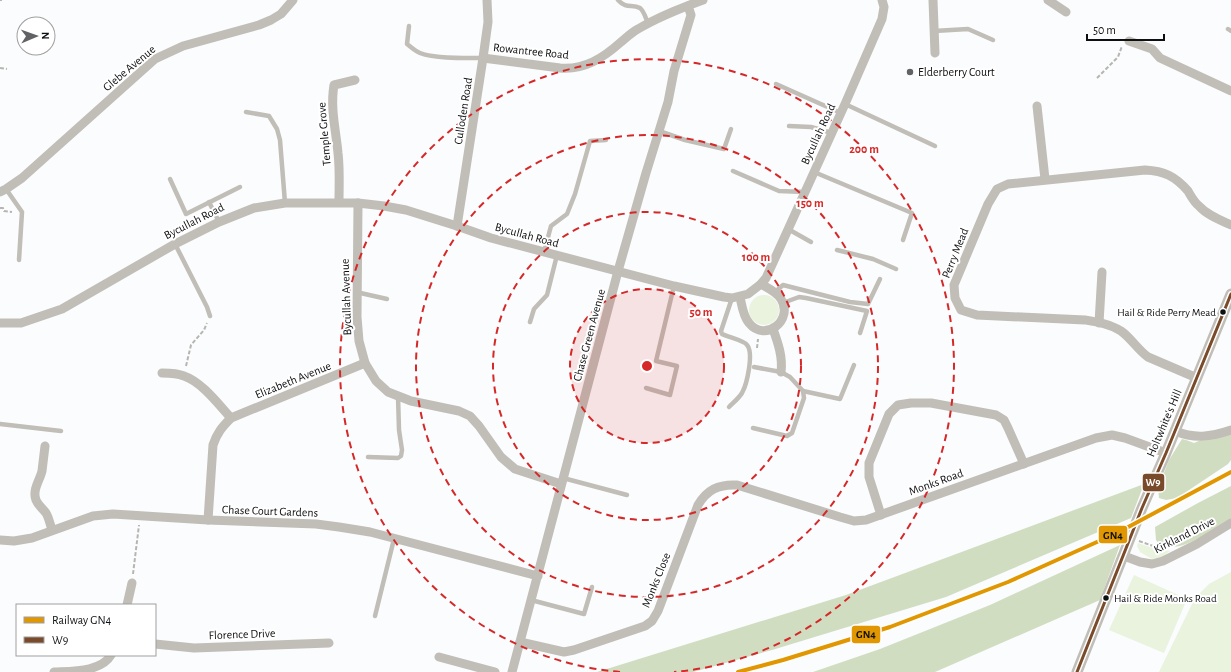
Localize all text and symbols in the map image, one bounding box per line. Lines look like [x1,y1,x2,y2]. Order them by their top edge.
north arrow [16,16,56,56]
scale bar [1087,16,1164,42]
text: 50 m [1093,24,1116,36]
text: N [40,32,51,40]
street label: Rowantree Road [493,41,569,61]
street label: Glebe Avenue [101,43,157,93]
place label: Elderberry Court [918,66,995,79]
marker: Elderberry Court [905,67,915,77]
street label: Culloden Road [452,77,474,145]
street label: Temple Grove [315,102,333,166]
street label: Bycullah Road [799,102,838,167]
text: 200 m [849,143,879,155]
text: 150 m [796,197,824,209]
street label: Bycullah Road [162,201,226,242]
street label: Bycullah Road [493,221,560,250]
street label: Perry Mead [940,226,971,280]
text: 100 m [742,251,770,263]
street label: Bycullah Avenue [339,258,354,336]
street label: Chase Green Avenue [571,288,607,382]
text: 50 m [690,306,713,318]
place label: Hail & Ride Perry Mead [1117,307,1216,318]
marker: Hail & Ride Perry Mead [1218,307,1228,317]
street label: Elizabeth Avenue [253,359,333,401]
centre of rings [640,359,654,373]
street label: Holtwhite's Hill [1144,387,1184,459]
street label: Monks Road [907,467,965,497]
line badge: W9 [1142,473,1165,492]
text: W9 [1145,477,1161,488]
street label: Chase Court Gardens [222,503,318,519]
street label: Kirkland Drive [1152,515,1216,555]
line badge: GN4 [1098,525,1128,544]
text: GN4 [1103,530,1123,541]
street label: Monks Close [640,551,672,609]
marker: Hail & Ride Monks Road [1101,593,1111,603]
place label: Hail & Ride Monks Road [1114,593,1217,604]
legend [16,604,156,656]
text: Railway GN4 [52,614,112,627]
line badge: GN4 [851,625,881,644]
street label: Florence Drive [208,627,276,641]
text: GN4 [856,629,876,640]
text: W9 [52,634,69,646]

